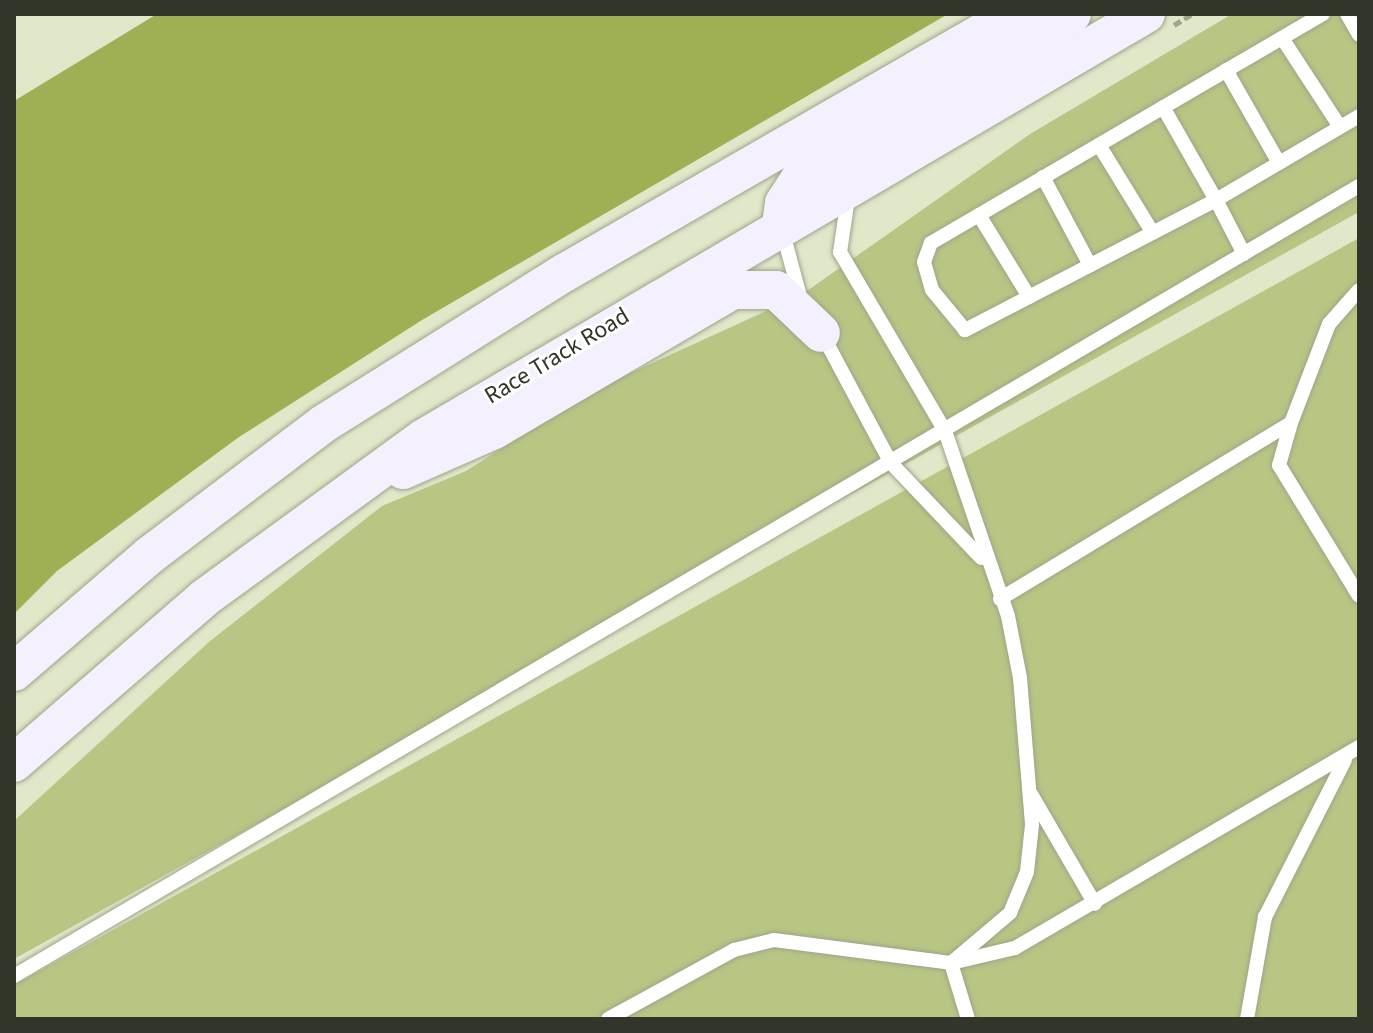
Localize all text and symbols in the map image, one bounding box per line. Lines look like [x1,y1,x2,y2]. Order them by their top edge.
street label: Race Track Road [479,302,635,410]

